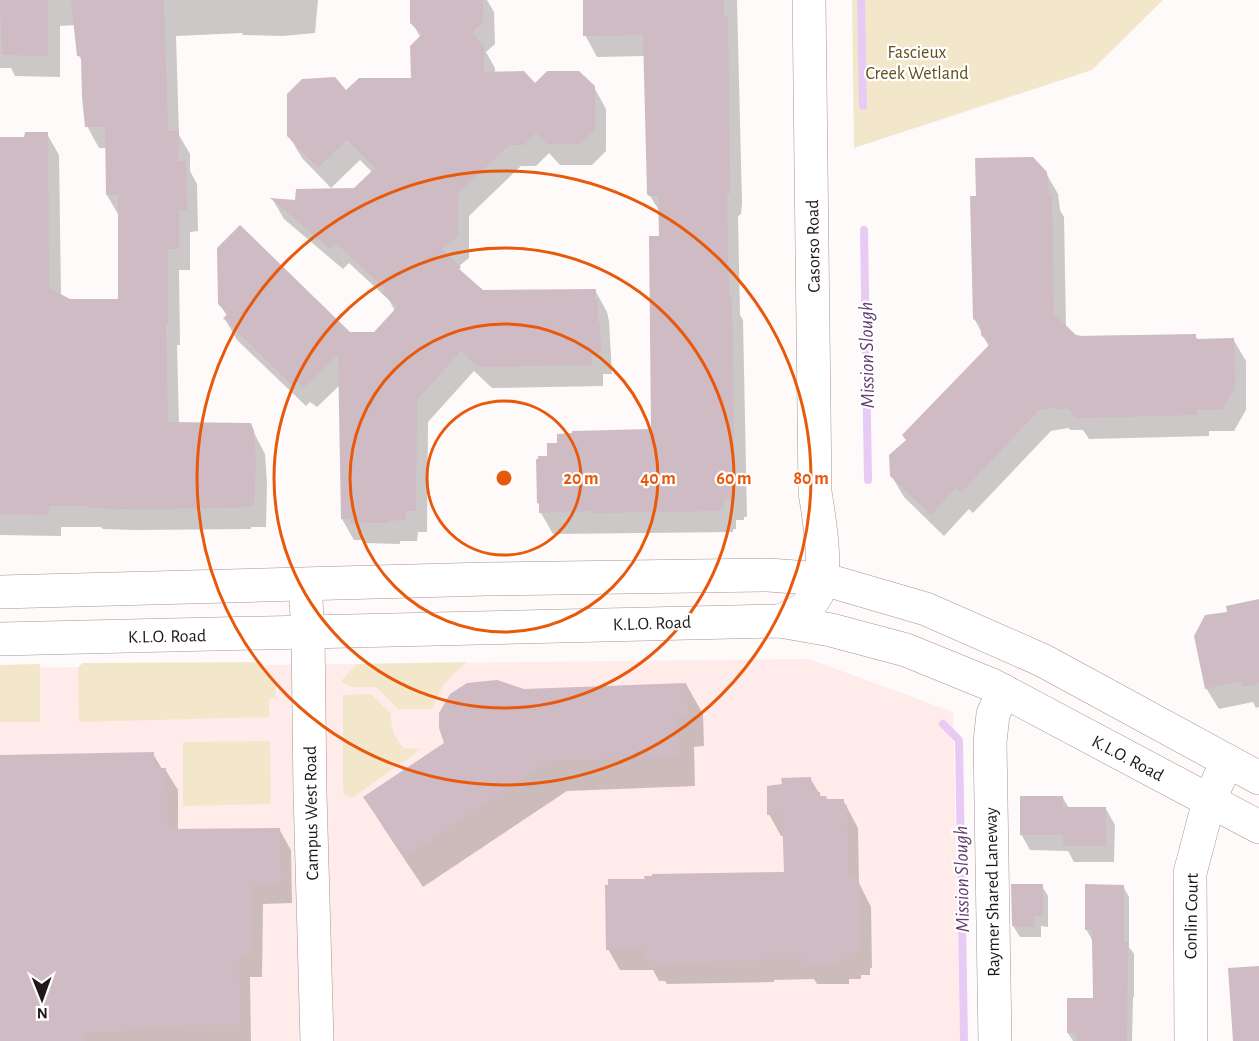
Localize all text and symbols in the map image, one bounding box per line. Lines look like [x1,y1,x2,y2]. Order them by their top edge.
park label: Fascieux Creek Wetland [865,44,969,83]
street label: Casorso Road [804,199,824,293]
water label: Mission Slough [856,302,878,408]
centre of rings [494,468,514,488]
text: 20 m [563,470,599,488]
text: 40 m [640,470,676,488]
text: 60 m [716,470,752,488]
text: 80 m [793,470,829,488]
street label: K.L.O. Road [613,614,691,634]
street label: K.L.O. Road [128,627,206,647]
street label: K.L.O. Road [1089,733,1166,785]
street label: Campus West Road [302,746,322,880]
street label: Raymer Shared Laneway [983,807,1003,977]
water label: Mission Slough [951,826,973,932]
street label: Conlin Court [1182,872,1202,959]
north arrow [12,969,72,1029]
text: N [37,1005,48,1021]

